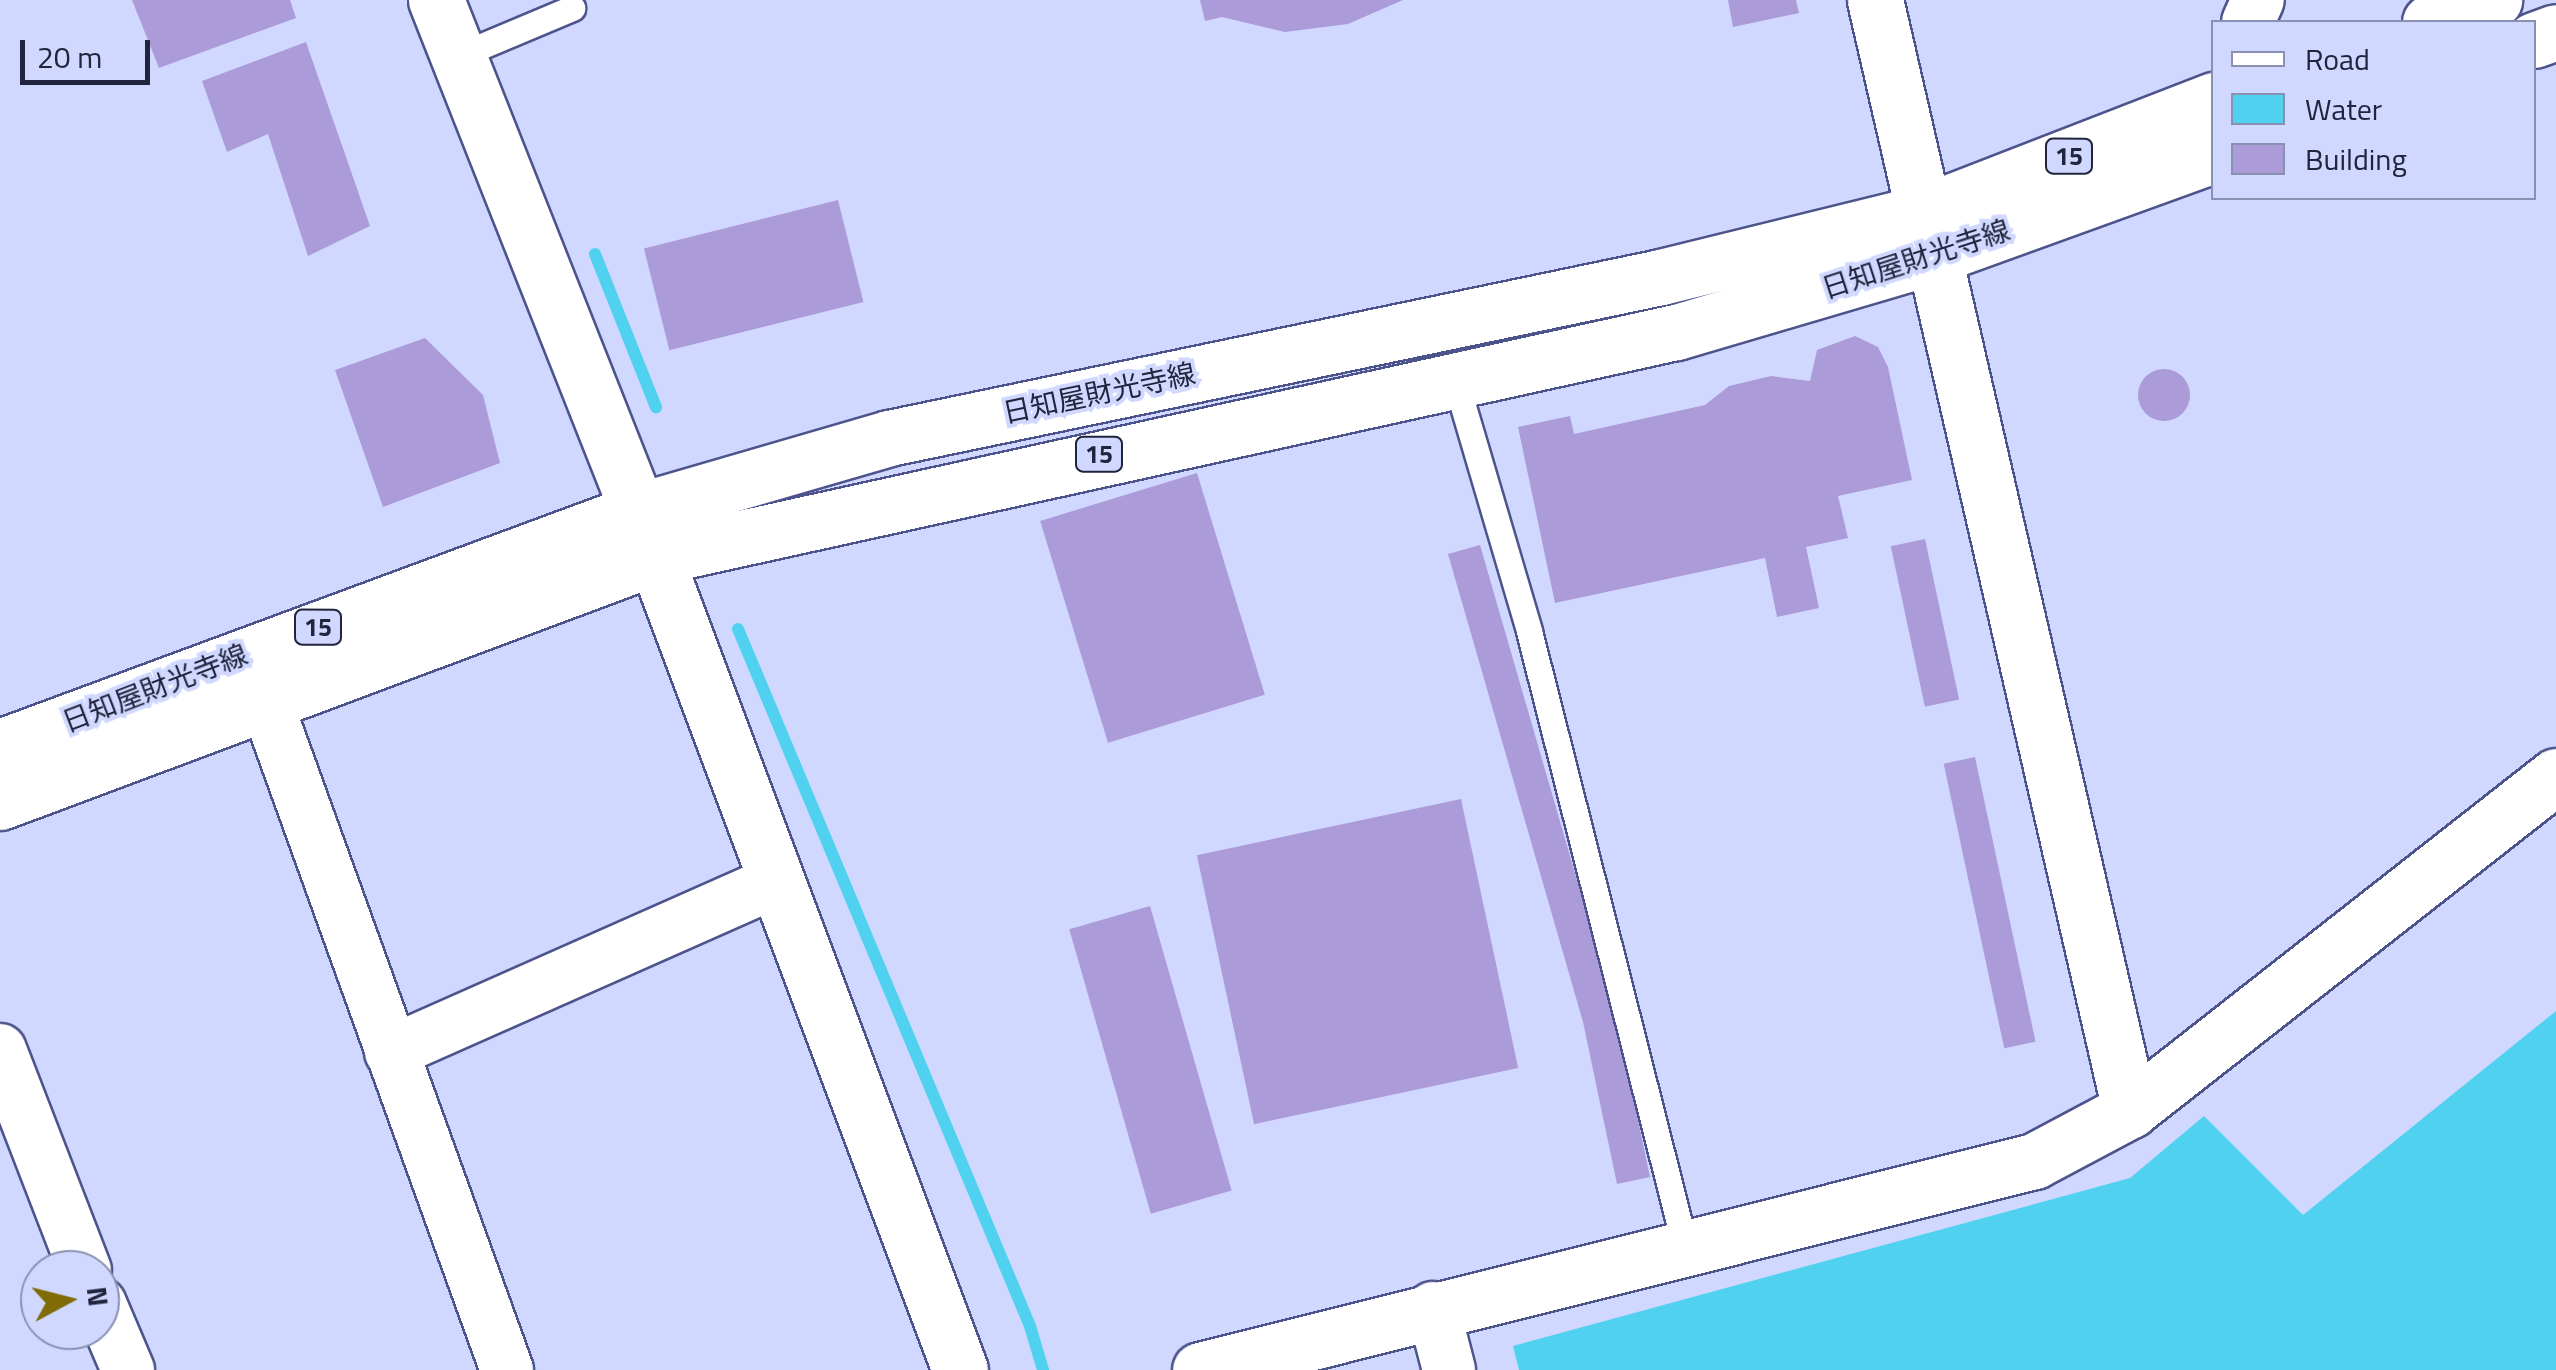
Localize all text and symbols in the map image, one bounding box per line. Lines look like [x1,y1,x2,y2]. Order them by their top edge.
scale bar [25,20,155,82]
legend [2211,20,2536,200]
text: 20 m [37,34,102,80]
text: Road [2305,36,2370,82]
text: Water [2305,86,2382,132]
road number: 15 [2044,136,2094,176]
text: Building [2305,136,2407,182]
street label: 日知屋財光寺線 [1818,213,2014,305]
street label: 日知屋財光寺線 [1000,356,1198,430]
road number: 15 [1074,434,1124,474]
road number: 15 [293,607,343,647]
street label: 日知屋財光寺線 [57,637,253,739]
north arrow [20,1250,120,1350]
text: N [76,1284,121,1309]

